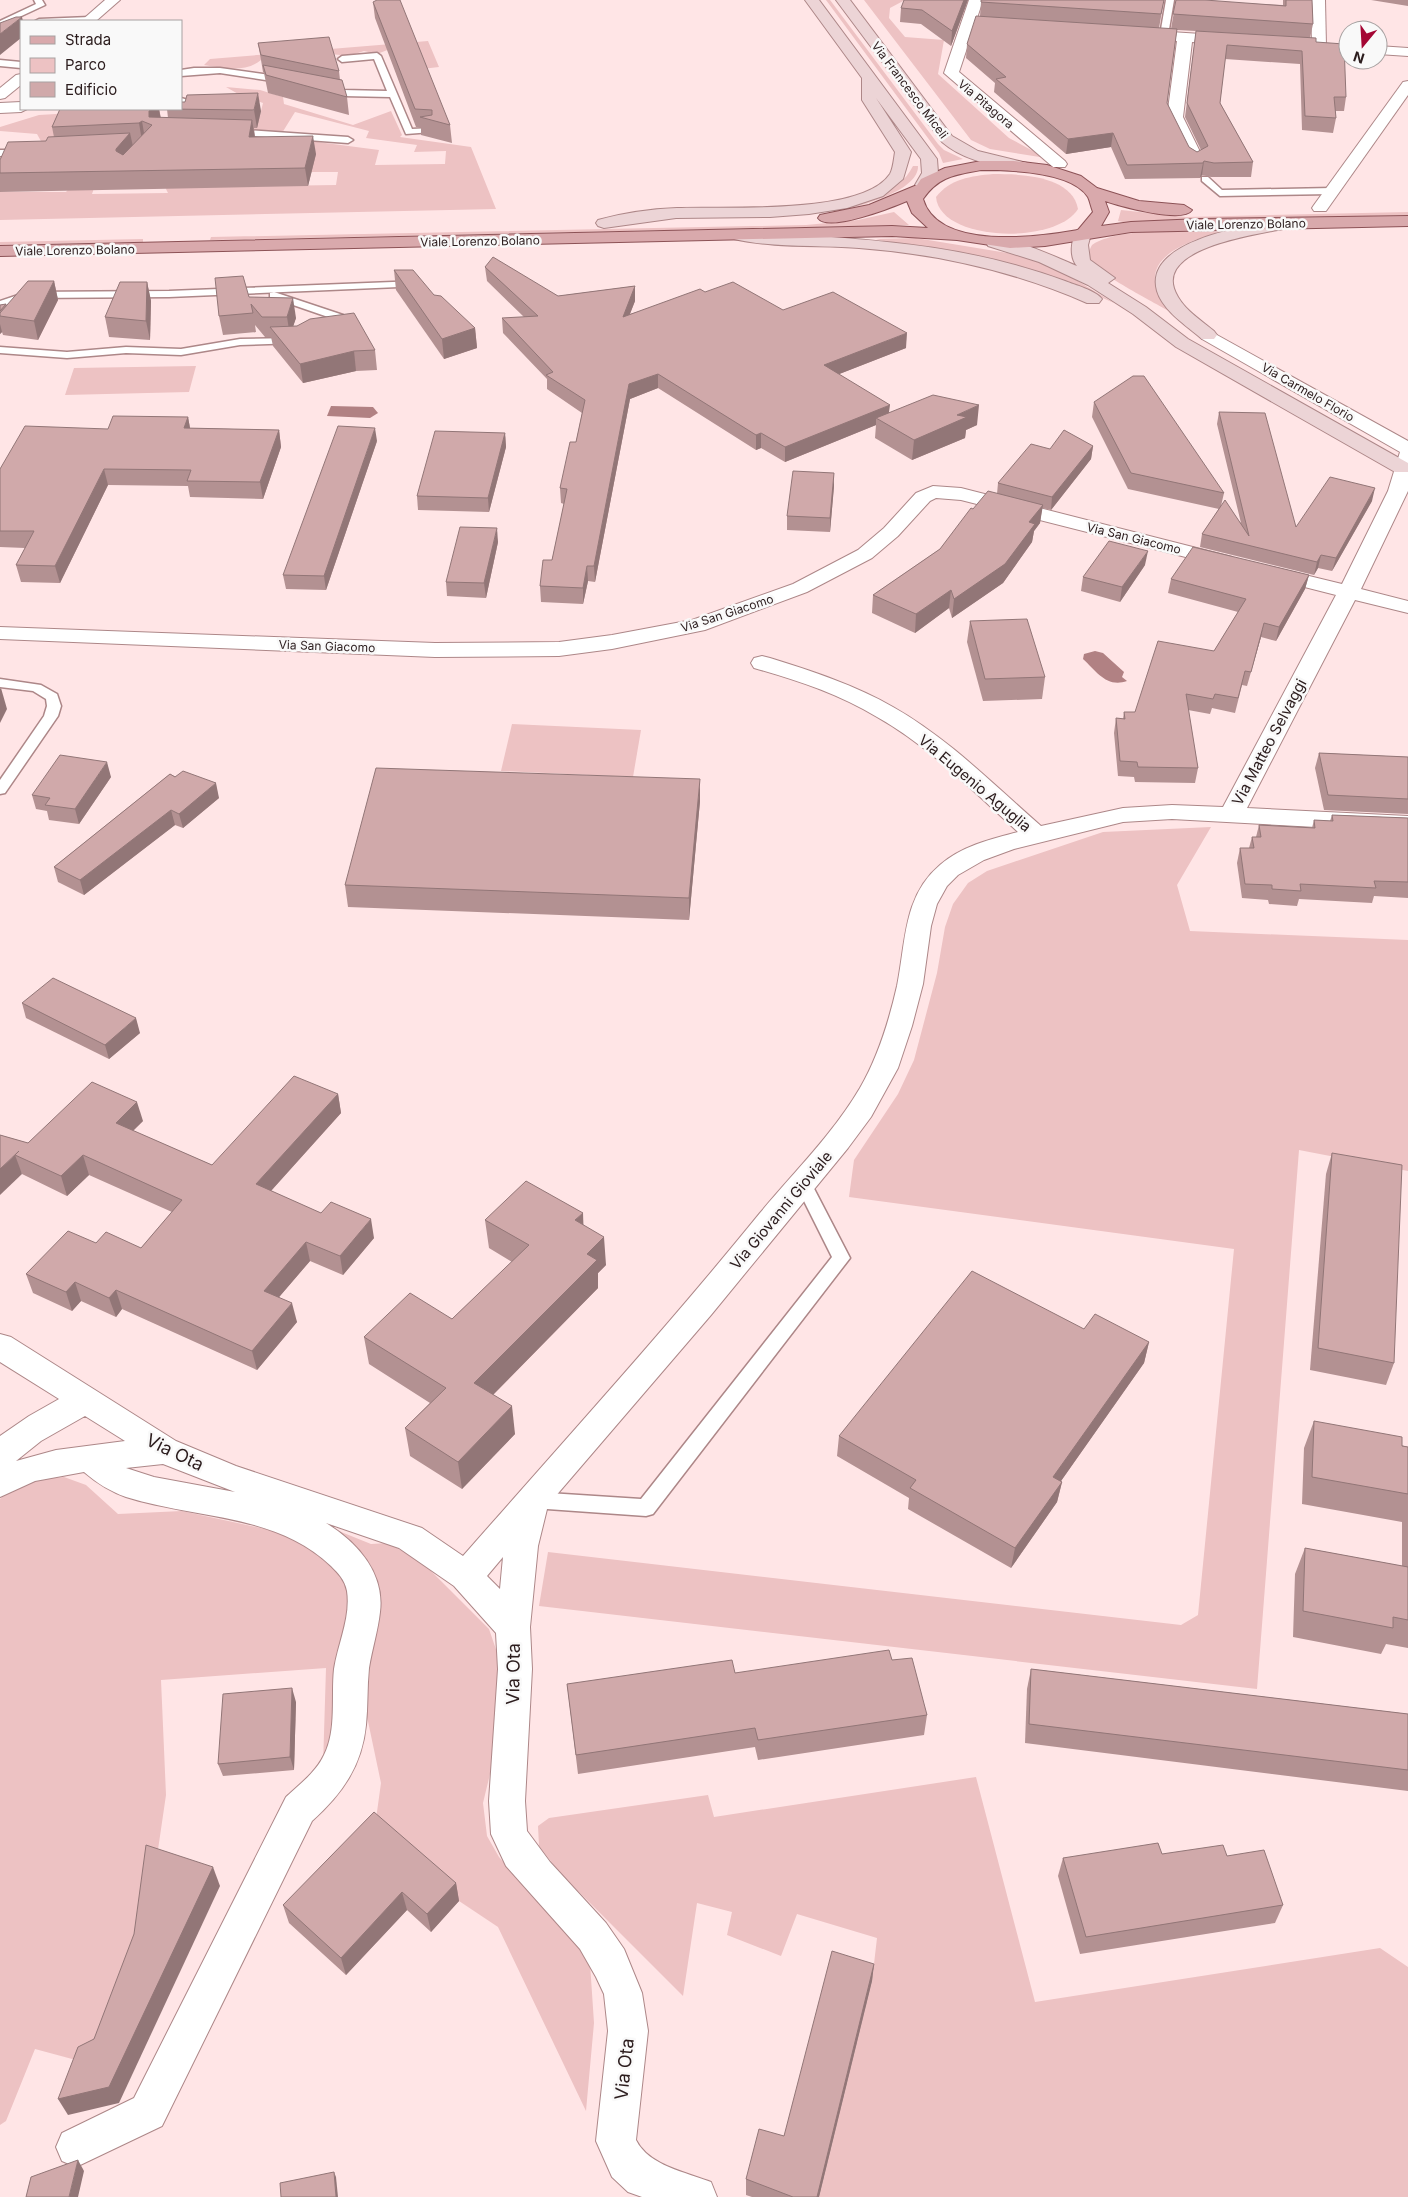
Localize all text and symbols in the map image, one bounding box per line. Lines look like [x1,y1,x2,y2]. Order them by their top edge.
legend [20,20,182,110]
north arrow [1338,20,1388,70]
text: Strada [65,30,111,49]
street label: Via Francesco Miceli [869,39,951,141]
text: N [1351,48,1367,68]
text: Parco [65,55,106,74]
street label: Via Pitagora [955,76,1017,132]
text: Edificio [65,80,117,99]
street label: Viale Lorenzo Bolano [1186,215,1306,233]
street label: Viale Lorenzo Bolano [420,232,540,250]
street label: Viale Lorenzo Bolano [15,241,135,259]
street label: Via Carmelo Florio [1259,359,1357,425]
street label: Via San Giacomo [1085,519,1183,557]
street label: Via San Giacomo [679,591,775,635]
street label: Via San Giacomo [278,637,376,655]
street label: Via Matteo Selvaggi [1228,675,1310,809]
street label: Via Eugenio Aguglia [915,730,1035,836]
street label: Via Giovanni Gioviale [726,1147,836,1273]
street label: Via Ota [143,1429,207,1475]
street label: Via Ota [502,1643,524,1705]
street label: Via Ota [610,2037,638,2101]

